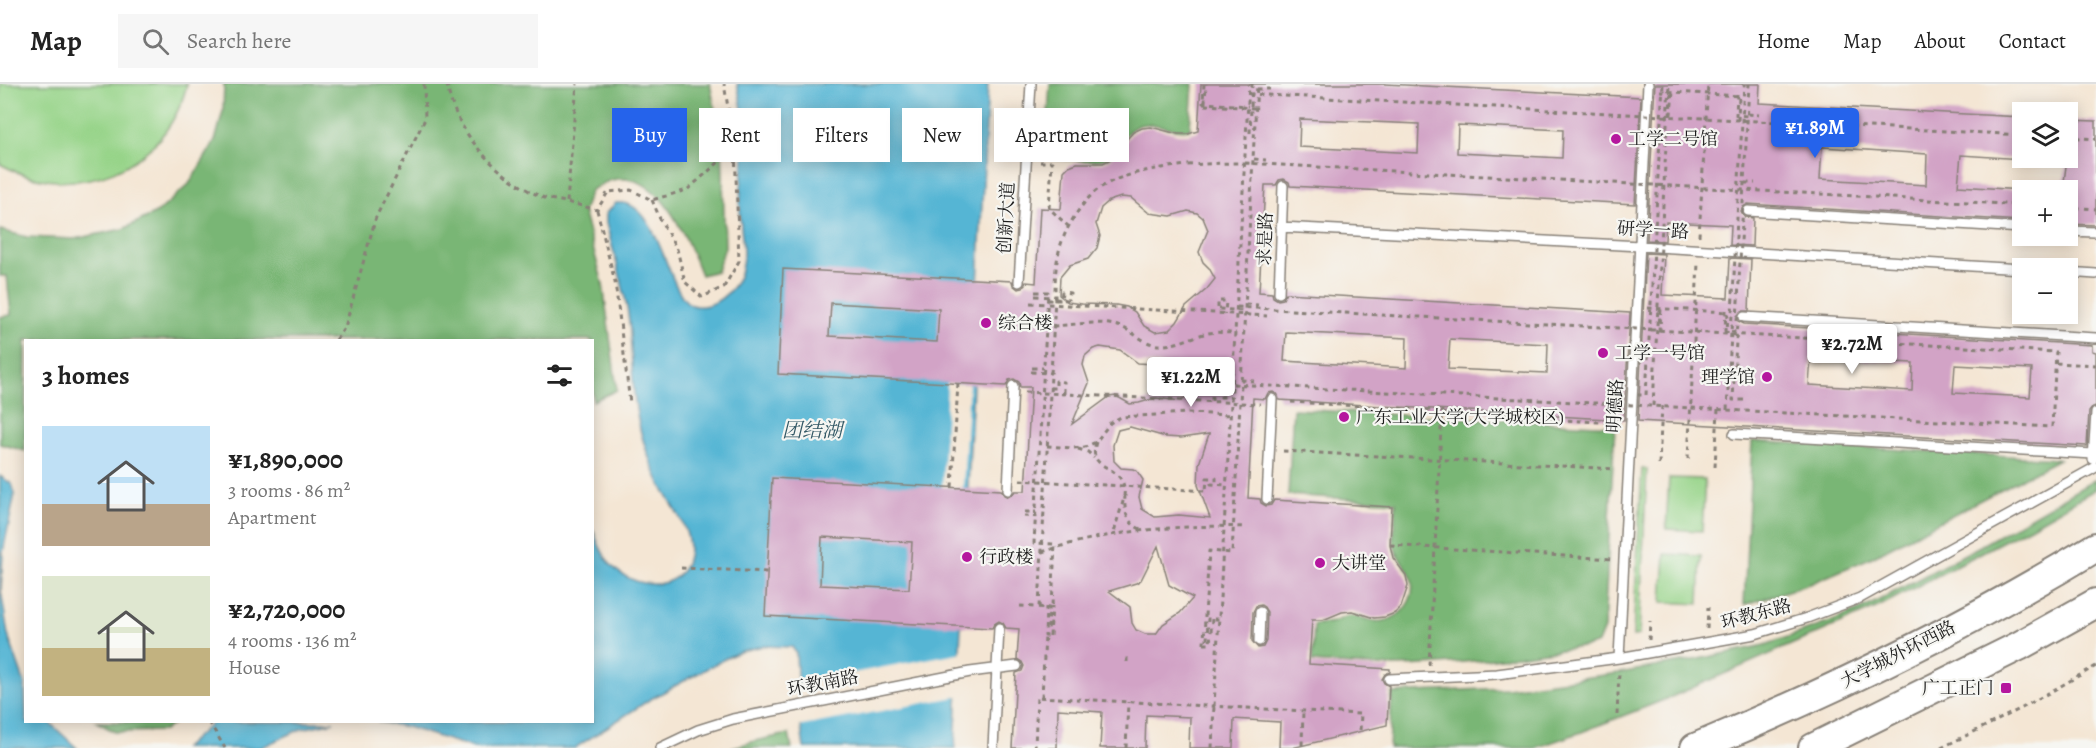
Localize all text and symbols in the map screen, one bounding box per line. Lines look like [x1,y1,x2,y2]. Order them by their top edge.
search box [118,14,538,68]
text: Map [30,22,82,60]
icon: search [139,25,172,58]
text: Search here [187,26,291,56]
text: Home [1757,27,1810,55]
text: Map [1843,27,1881,55]
text: About [1914,27,1966,55]
text: Contact [1999,27,2066,55]
map controls [2012,102,2078,324]
button: layers [2012,102,2078,168]
chip: Buy [612,108,687,162]
chip: Rent [699,108,781,162]
chip: Filters [793,108,890,162]
chip: New [902,108,982,162]
chip: Apartment [994,108,1129,162]
pin: ¥1.89M [1766,108,1864,159]
text: ¥1.89M [1785,114,1845,141]
place label: 工学二号馆 [1628,127,1718,151]
marker: 工学二号馆 [1609,132,1623,146]
button: + [2012,180,2078,246]
street label: 创新大道 [992,181,1020,255]
street label: 求是路 [1252,212,1278,266]
street label: 研学一路 [1616,216,1690,244]
button: − [2012,258,2078,324]
place label: 综合楼 [998,311,1052,335]
marker: 综合楼 [979,316,993,330]
pin: ¥2.72M [1803,324,1901,375]
text: ¥2.72M [1821,330,1883,357]
place label: 工学一号馆 [1615,341,1705,365]
marker: 工学一号馆 [1596,346,1610,360]
pin: ¥1.22M [1142,357,1240,408]
text: 3 homes [42,358,130,393]
icon: filters [543,359,576,392]
text: ¥1.22M [1161,363,1221,390]
place label: 理学馆 [1701,365,1755,389]
marker: 理学馆 [1760,370,1774,384]
street label: 明德路 [1602,378,1628,434]
place label: 广东工业大学(大学城校区) [1356,405,1564,429]
marker: 广东工业大学(大学城校区) [1337,410,1351,424]
water label: 团结湖 [782,417,845,444]
text: ¥1,890,000 [228,442,343,477]
icon: home [90,450,162,522]
text: 3 rooms · 86 m² [228,477,350,504]
text: Apartment [228,504,317,531]
place label: 行政楼 [979,545,1033,569]
marker: 行政楼 [960,550,974,564]
place label: 大讲堂 [1332,551,1386,575]
marker: 大讲堂 [1313,556,1327,570]
text: ¥2,720,000 [228,592,345,627]
street label: 环教东路 [1718,593,1794,635]
icon: home [90,600,162,672]
street label: 大学城外环西路 [1836,615,1960,693]
text: 4 rooms · 136 m² [228,627,357,654]
text: House [228,654,280,681]
street label: 环教南路 [785,664,861,702]
place label: 广工正门 [1922,676,1994,700]
marker: 广工正门 [1999,681,2013,695]

